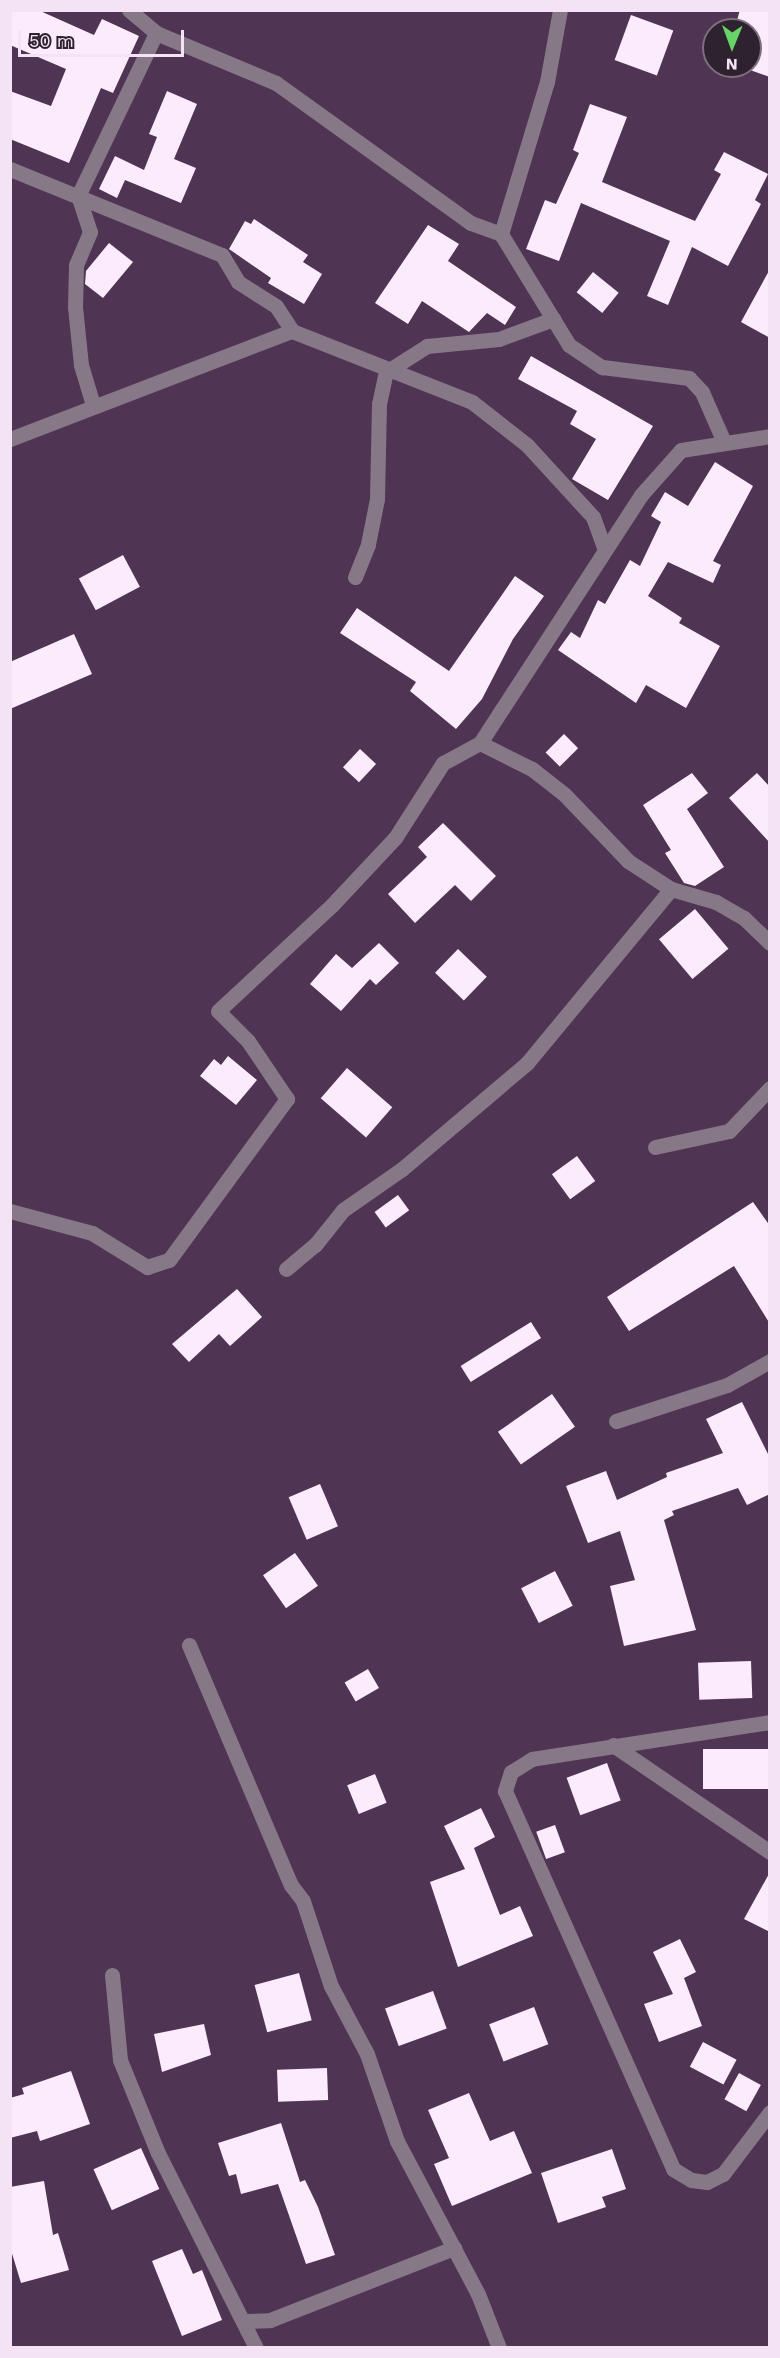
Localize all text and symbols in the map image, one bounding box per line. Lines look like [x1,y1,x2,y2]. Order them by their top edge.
scale bar [21,18,188,56]
north arrow [702,18,762,78]
text: 50 m [29,30,74,51]
text: N [726,55,738,74]

